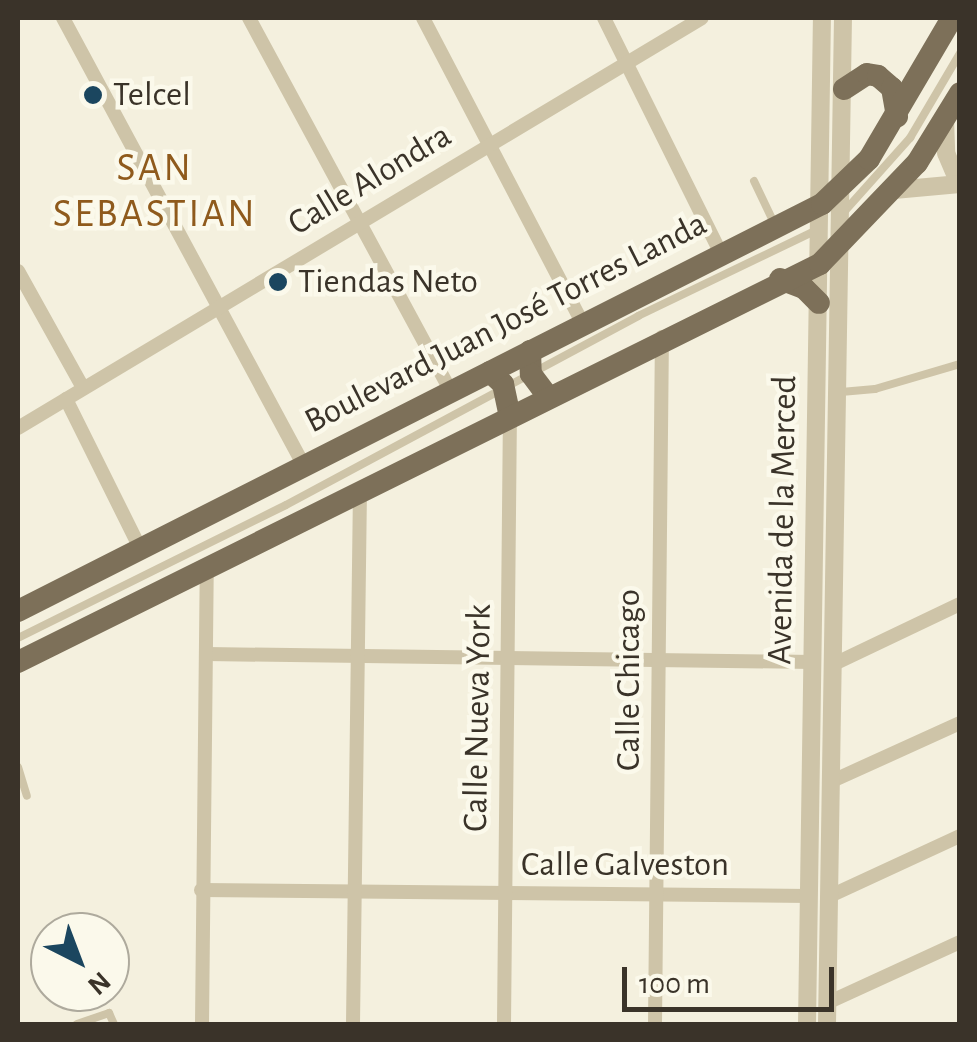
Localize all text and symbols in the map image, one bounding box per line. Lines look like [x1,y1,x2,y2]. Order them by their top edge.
place label: Telcel [113,74,191,116]
marker: Telcel [82,84,104,106]
street label: Calle Alondra [281,115,459,245]
district label: SAN SEBASTIAN [53,144,257,238]
street label: Boulevard Juan José Torres Landa [298,203,714,443]
place label: Tiendas Neto [298,261,478,303]
marker: Tiendas Neto [267,271,289,293]
street label: Avenida de la Merced [759,375,807,665]
street label: Calle Chicago [608,589,650,771]
street label: Calle Nueva York [455,604,501,832]
street label: Calle Galveston [521,844,729,886]
north arrow [30,912,130,1012]
scale bar [627,947,840,1009]
text: N [82,966,115,1000]
text: 100 m [639,969,710,999]

